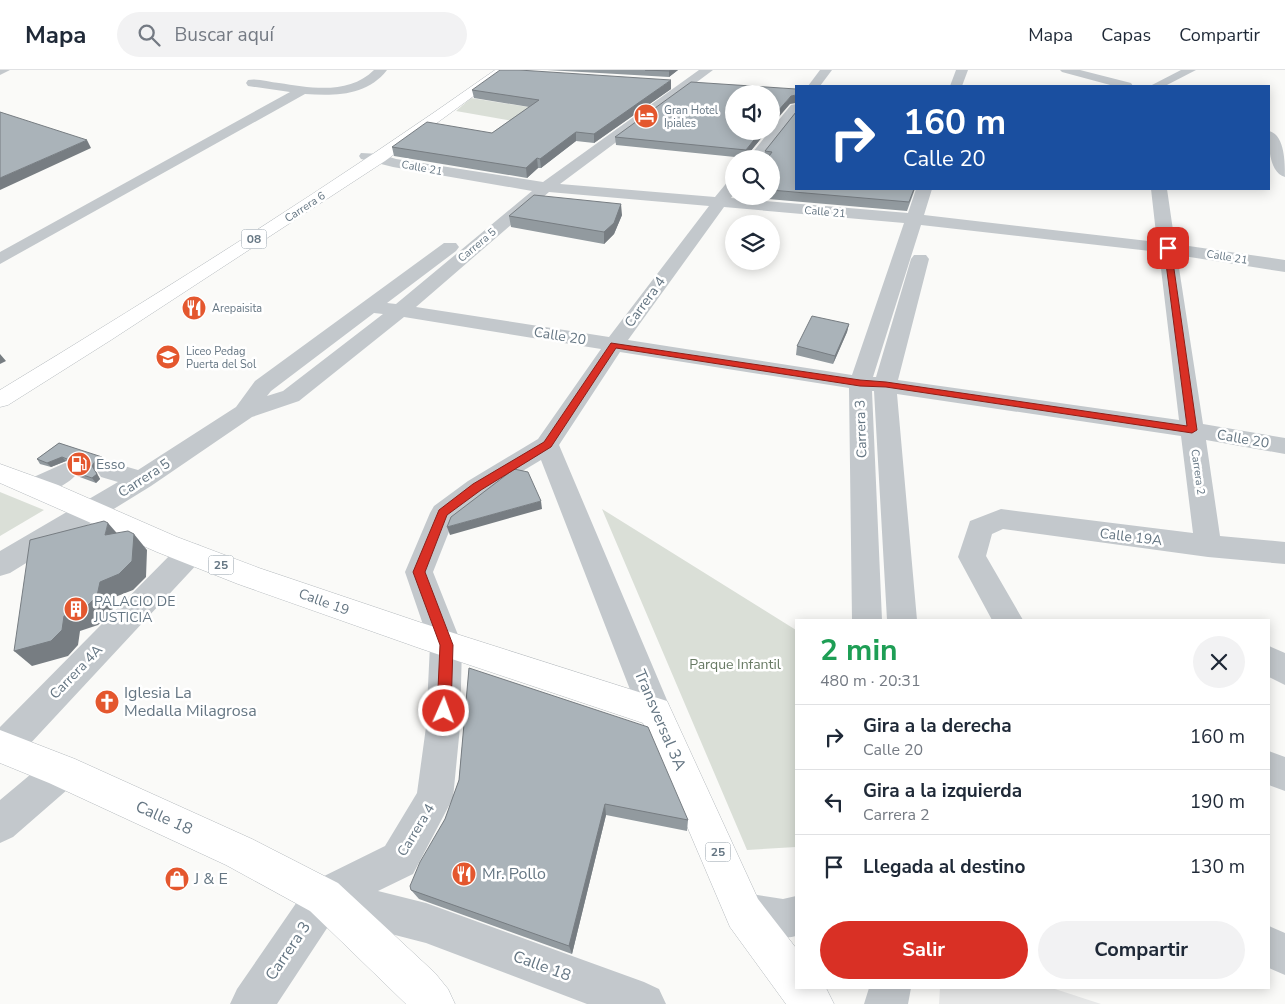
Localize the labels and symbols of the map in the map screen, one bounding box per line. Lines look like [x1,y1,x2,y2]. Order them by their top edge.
hotel icon: Gran Hotel Ipiales [633,103,659,129]
place label: Gran Hotel Ipiales [664,103,719,131]
street label: Calle 21 [400,157,444,179]
street label: Carrera 6 [282,188,329,226]
street label: Calle 21 [804,203,846,221]
street label: Carrera 5 [455,224,500,265]
pin [1147,227,1189,269]
road number: 08 [242,230,266,248]
street label: Calle 21 [1205,246,1249,268]
street label: Carrera 4 [620,273,670,331]
restaurant icon: Arepaisita [181,295,207,321]
place label: Arepaisita [212,301,262,316]
street label: Calle 20 [532,322,588,350]
school or university icon: Liceo Pedag Puerta del Sol [155,344,181,370]
place label: Liceo Pedag Puerta del Sol [186,344,257,372]
street label: Carrera 3 [850,400,872,458]
street label: Calle 20 [1215,425,1271,453]
street label: Carrera 2 [1187,448,1209,496]
fuel station icon: Esso [66,451,92,477]
street label: Carrera 5 [114,454,174,502]
place label: Esso [96,455,126,474]
street label: Calle 19A [1099,524,1163,550]
road number: 25 [208,556,234,574]
street label: Calle 19 [296,584,352,620]
place label: PALACIO DE JUSTICIA [93,592,175,627]
building icon: PALACIO DE JUSTICIA [63,596,89,622]
street label: Carrera 4A [45,641,107,703]
park label: Parque Infantil [689,655,782,674]
street label: Transversal 3A [629,666,691,774]
place label: Iglesia La Medalla Milagrosa [124,682,257,722]
position arrow [417,684,469,736]
church icon: Iglesia La Medalla Milagrosa [94,689,120,715]
street label: Calle 18 [132,796,196,840]
street label: Carrera 4 [393,800,439,860]
road number: 25 [706,842,730,862]
restaurant icon: Mr. Pollo [451,861,477,887]
place label: Mr. Pollo [482,863,546,885]
shop icon: J & E [164,866,190,892]
place label: J & E [193,868,228,890]
street label: Carrera 3 [260,917,316,985]
street label: Calle 18 [510,945,574,987]

